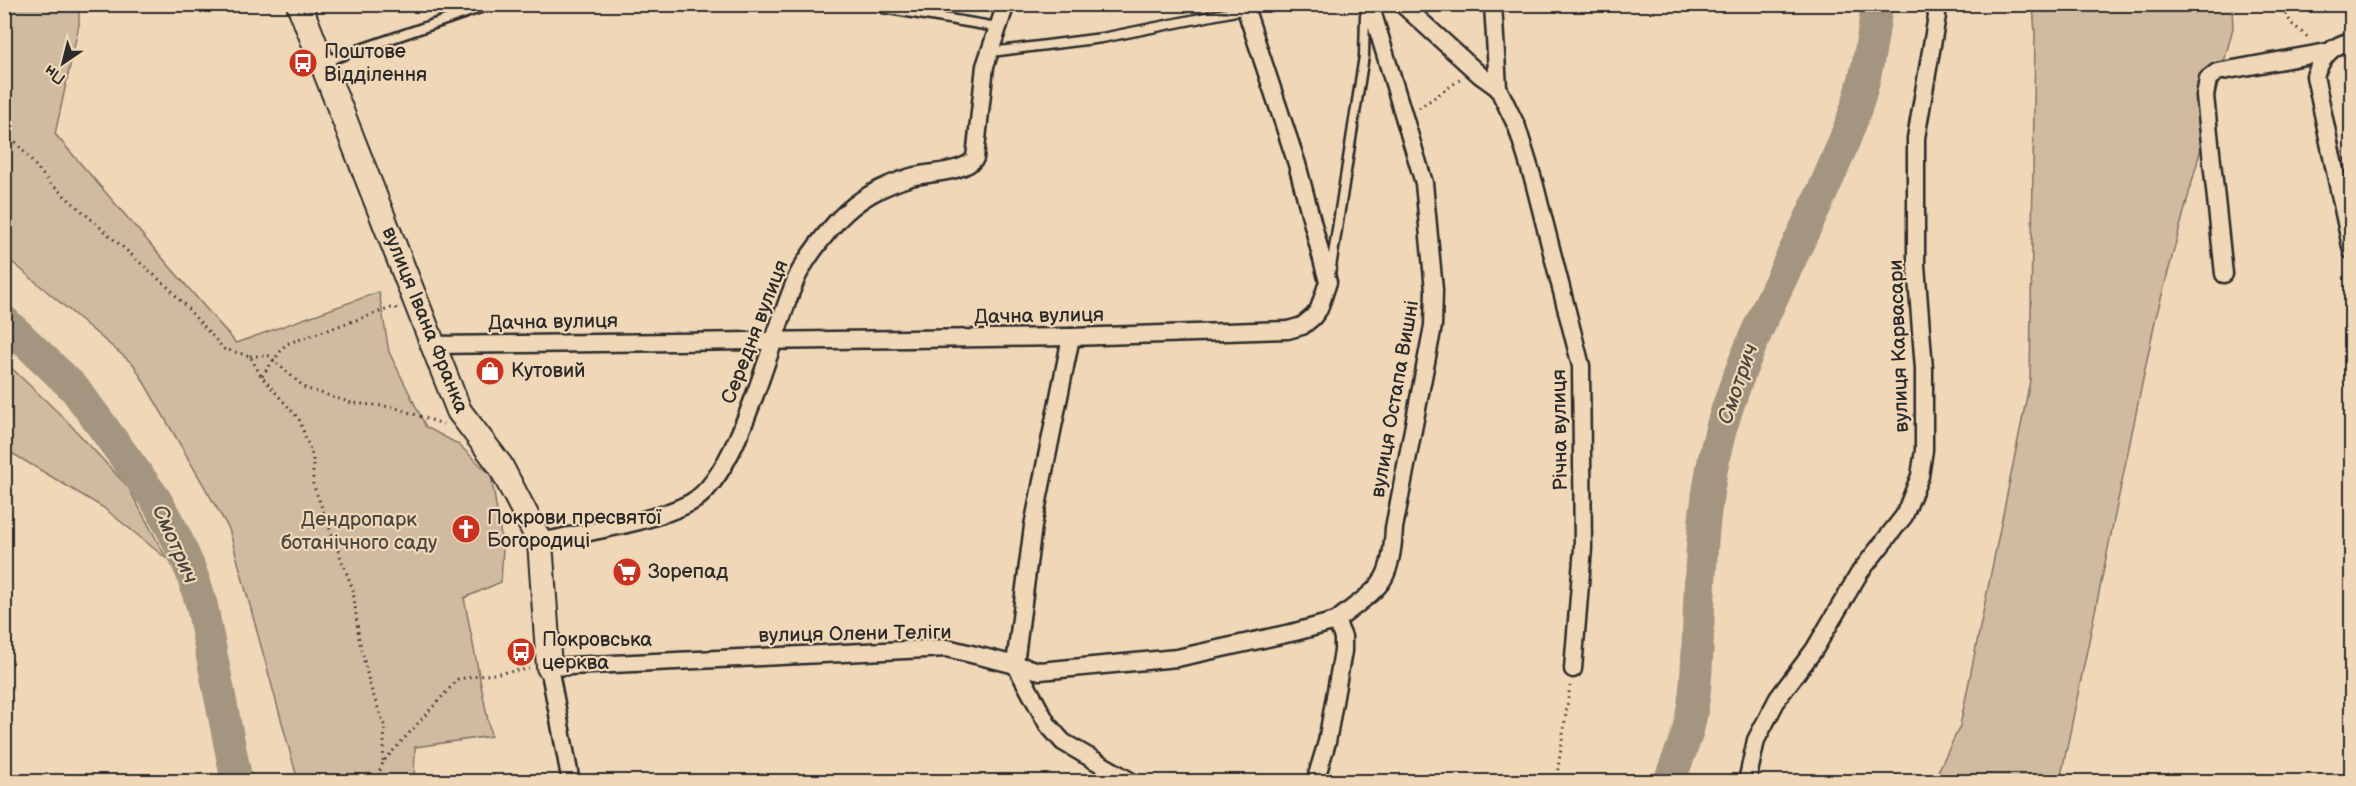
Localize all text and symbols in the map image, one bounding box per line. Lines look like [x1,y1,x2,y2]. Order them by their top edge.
north arrow [33,33,93,93]
place label: Поштове Відділення [324,40,427,87]
bus stop icon: Поштове Відділення [287,47,319,79]
text: Пн [41,60,69,88]
street label: вулиця Івана Франка [377,223,473,417]
street label: Середня вулиця [717,257,793,407]
street label: вулиця Карвасари [1884,259,1914,433]
street label: вулиця Остапа Вишні [1366,299,1424,499]
street label: Дачна вулиця [974,303,1104,329]
street label: Дачна вулиця [488,309,618,335]
water label: Смотрич [1713,340,1763,427]
shop icon: Кутовий [474,355,506,387]
place label: Кутовий [511,359,586,383]
street label: Річна вулиця [1547,369,1573,491]
water label: Смотрич [147,501,203,587]
place label: Покрови пресвятої Богородиці [487,506,663,553]
park label: Дендропарк ботанічного саду [281,508,437,555]
church icon: Покрови пресвятої Богородиці [450,513,482,545]
supermarket icon: Зорепад [611,556,643,588]
place label: Зорепад [648,560,728,584]
street label: вулиця Олени Теліги [758,620,952,648]
place label: Покровська церква [542,628,652,675]
bus stop icon: Покровська церква [505,636,537,668]

